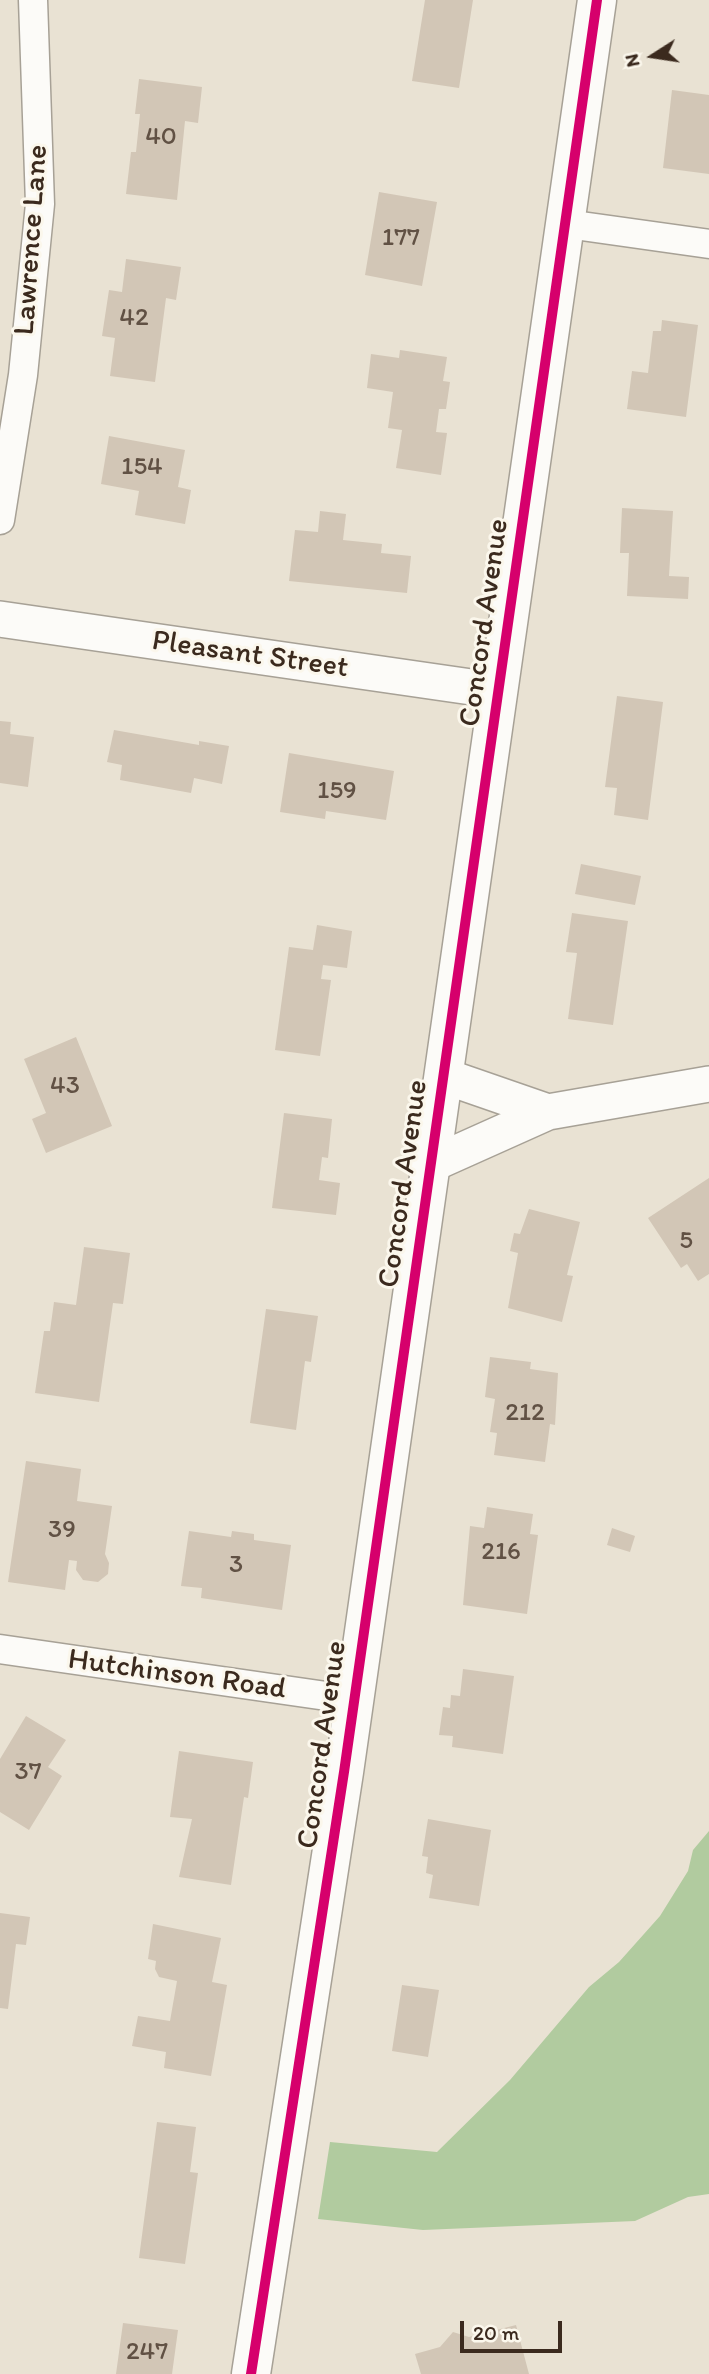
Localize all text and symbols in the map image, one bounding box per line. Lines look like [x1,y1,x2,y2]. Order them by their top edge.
north arrow [618,21,688,91]
text: N [619,52,645,69]
house number: 40 [145,121,177,153]
street label: Lawrence Lane [7,143,57,337]
house number: 177 [382,222,420,254]
house number: 42 [119,302,149,334]
house number: 154 [121,451,163,483]
street label: Concord Avenue [453,517,517,729]
street label: Pleasant Street [149,623,351,687]
house number: 159 [317,775,357,807]
house number: 43 [50,1070,80,1102]
street label: Concord Avenue [372,1078,436,1290]
house number: 5 [679,1225,693,1257]
house number: 212 [505,1397,545,1429]
house number: 39 [48,1514,76,1546]
house number: 216 [481,1536,521,1568]
house number: 3 [229,1549,243,1581]
street label: Concord Avenue [291,1639,355,1851]
street label: Hutchinson Road [66,1642,288,1708]
house number: 37 [14,1756,42,1788]
scale bar [464,2308,566,2352]
text: 20 m [473,2320,519,2345]
house number: 247 [126,2336,168,2368]

